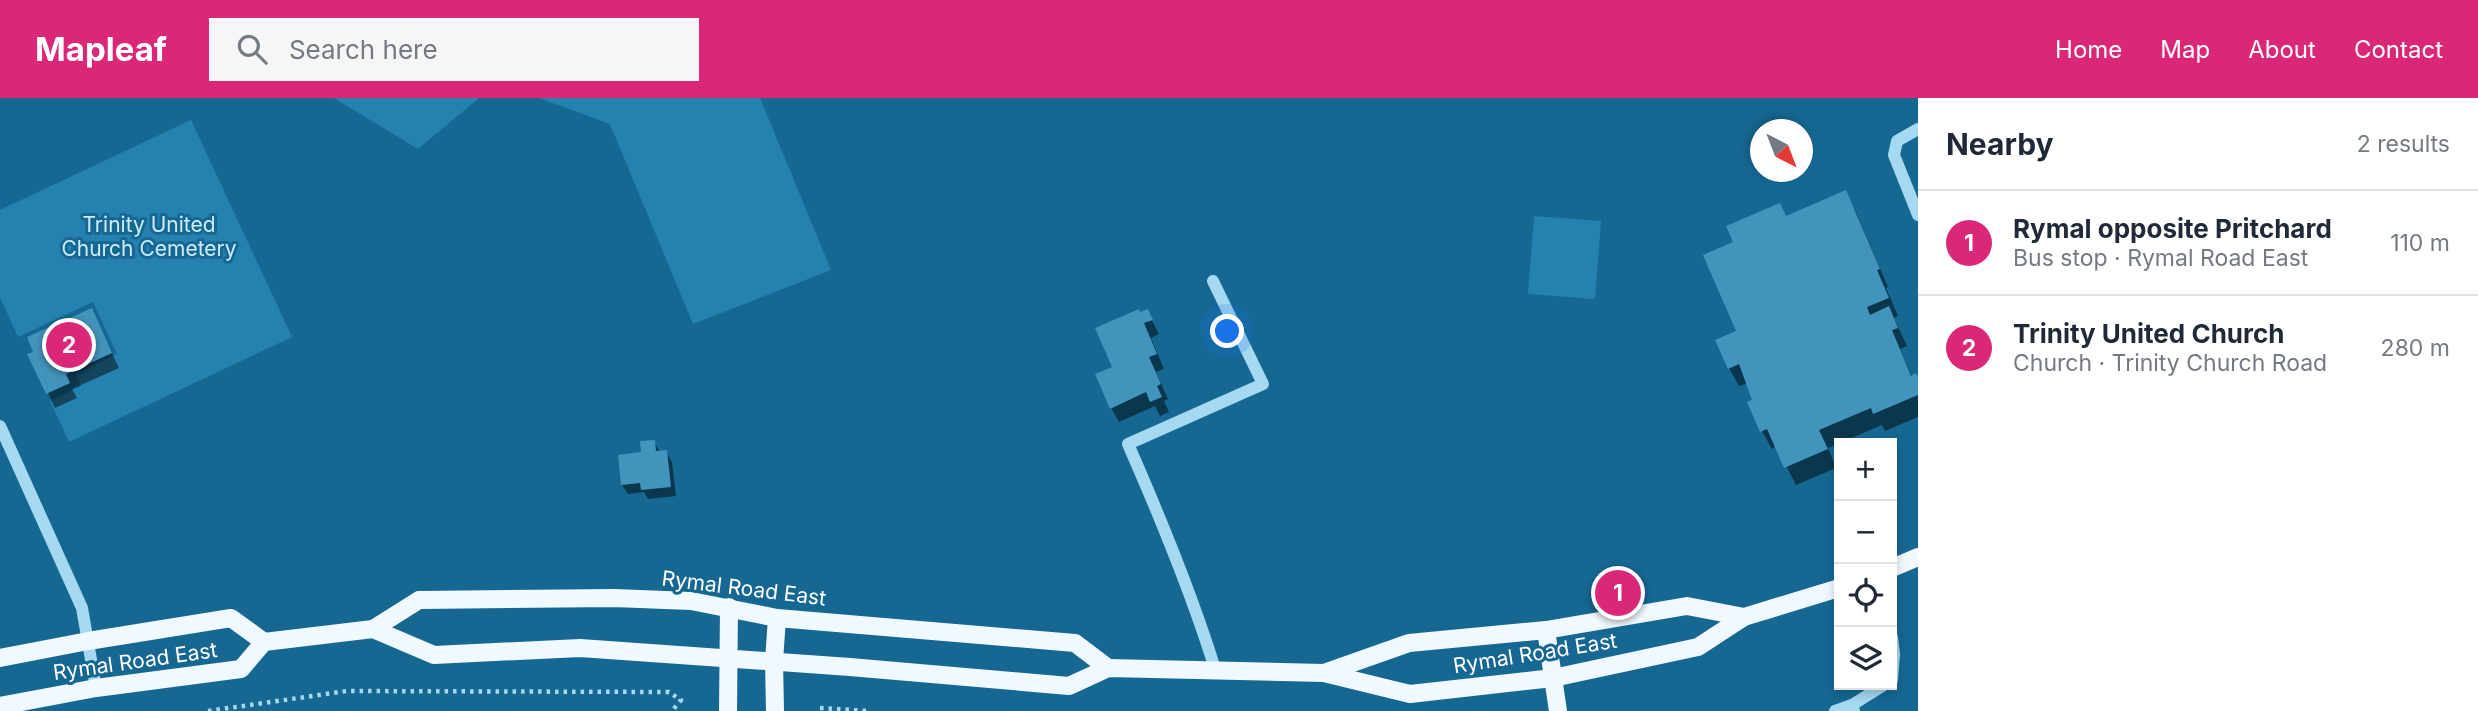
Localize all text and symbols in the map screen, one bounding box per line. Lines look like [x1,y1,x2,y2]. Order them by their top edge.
search box [209,18,699,81]
text: Mapleaf [35,29,167,69]
icon: search [233,30,271,68]
text: Search here [289,34,438,65]
text: Home [2055,35,2122,64]
text: Map [2160,35,2210,64]
text: About [2248,35,2316,64]
text: Contact [2354,35,2443,64]
north arrow [1750,119,1813,182]
text: Nearby [1946,126,2054,162]
text: 2 results [2357,130,2450,158]
park label: Trinity United Church Cemetery [61,212,237,261]
text: Rymal opposite Pritchard [2013,213,2332,244]
text: 1 [1964,229,1974,257]
text: 110 m [2390,229,2450,257]
text: Bus stop · Rymal Road East [2013,244,2308,272]
your location [1210,314,1244,348]
text: Trinity United Church [2013,318,2284,349]
pin: 2 [46,319,92,371]
text: 2 [1962,334,1976,362]
text: 280 m [2381,334,2450,362]
text: Church · Trinity Church Road [2013,349,2327,377]
map controls [1834,438,1897,690]
button: + [1834,438,1897,501]
button: − [1834,501,1897,564]
button: locate [1834,564,1897,627]
street label: Rymal Road East [660,566,828,611]
pin: 1 [1595,567,1641,619]
button: layers [1834,627,1897,690]
street label: Rymal Road East [1451,628,1619,678]
street label: Rymal Road East [51,637,219,685]

